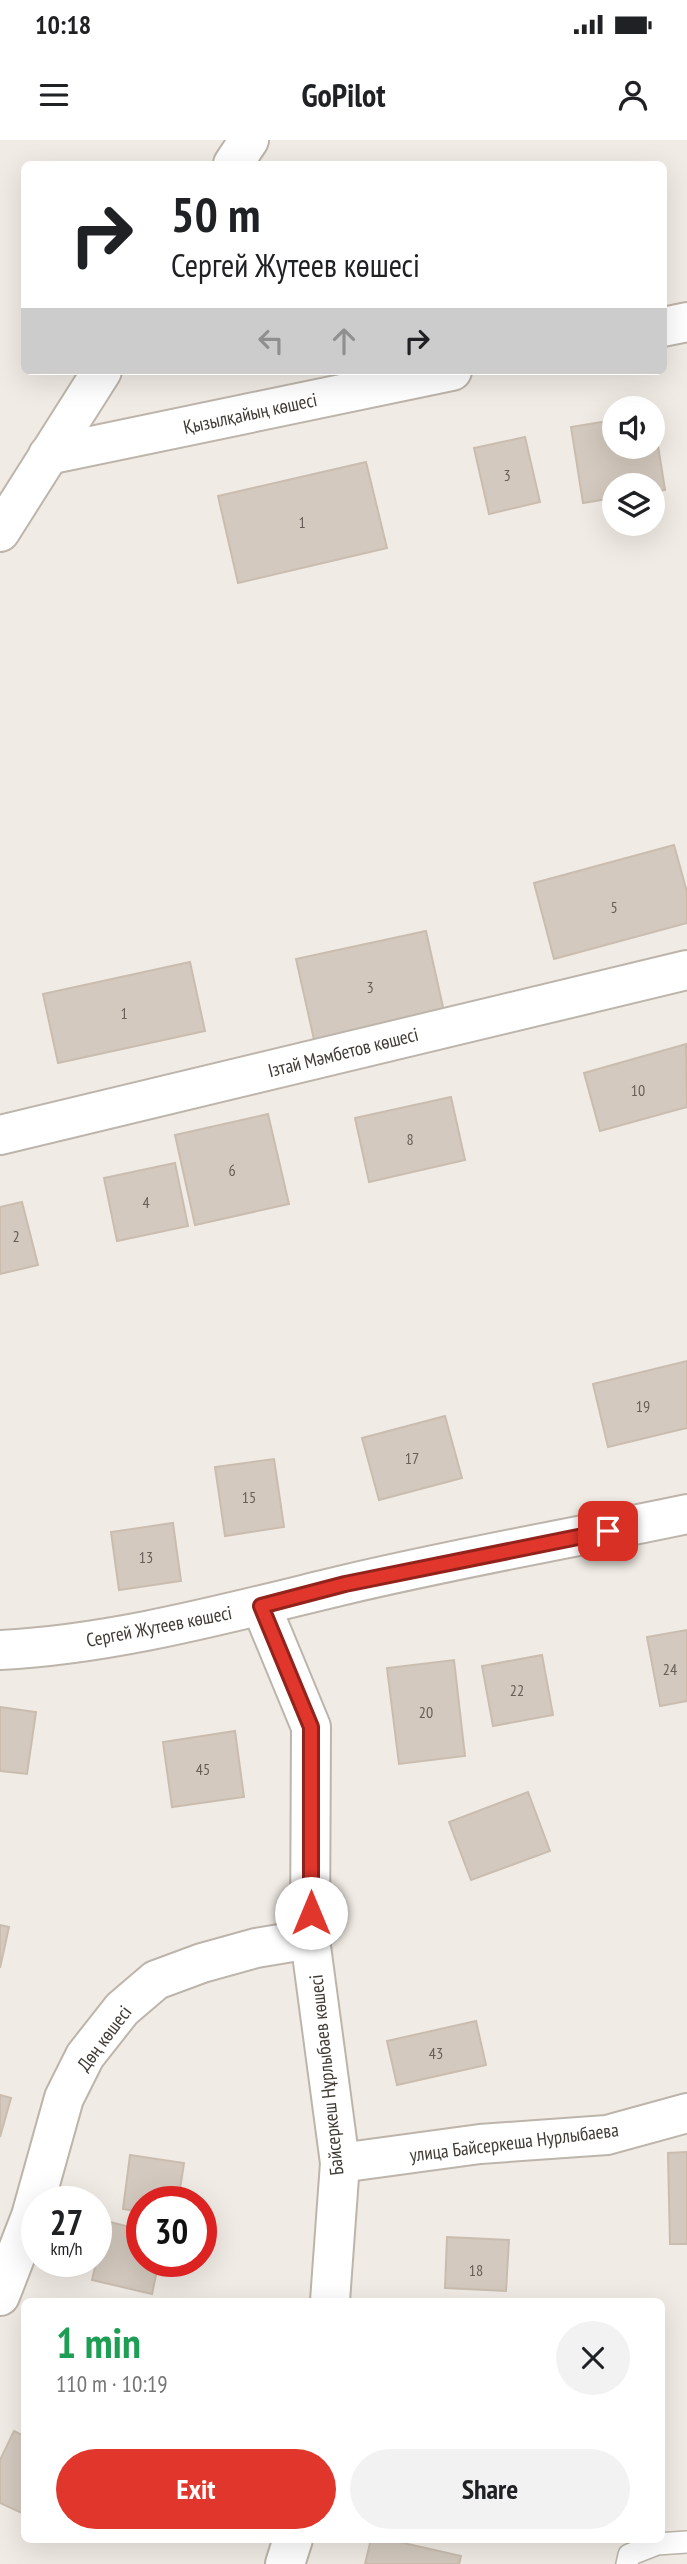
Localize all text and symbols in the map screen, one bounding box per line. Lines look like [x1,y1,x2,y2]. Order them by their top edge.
text: 10:18 [35,8,91,41]
text: GoPilot [301,74,386,116]
icon: menu [35,76,73,114]
icon: person [614,76,652,114]
text: 50 m [171,182,260,246]
icon: right [56,189,147,280]
text: Сергей Жутеев көшесі [171,244,420,286]
icon: left [252,322,290,360]
icon: ahead [325,322,363,360]
icon: right [398,322,436,360]
street label: Қызылқайың көшесі [181,387,319,439]
map controls [602,396,665,536]
button: sound [602,396,665,459]
house number: 3 [503,465,511,485]
button: layers [602,473,665,536]
house number: 1 [298,512,306,532]
house number: 5 [610,897,618,917]
house number: 3 [366,977,374,997]
house number: 1 [120,1003,128,1023]
street label: Ізтай Мәмбетов көшесі [265,1022,421,1082]
house number: 10 [631,1080,645,1100]
house number: 8 [406,1129,414,1149]
house number: 6 [228,1160,236,1180]
house number: 4 [142,1192,150,1212]
house number: 2 [12,1226,20,1246]
house number: 19 [636,1396,650,1416]
house number: 17 [405,1448,419,1468]
house number: 15 [242,1487,256,1507]
pin [578,1501,638,1561]
icon: arrive [589,1512,627,1550]
house number: 13 [139,1547,153,1567]
street label: Сергей Жутеев көшесі [84,1600,234,1652]
house number: 24 [663,1659,677,1679]
house number: 22 [510,1680,524,1700]
house number: 20 [419,1702,433,1722]
house number: 45 [196,1759,210,1779]
position arrow [274,1876,348,1950]
street label: Байсеркеш Нұрлыбаев көшесі [304,1973,348,2177]
street label: Дөң көшесі [72,2000,136,2076]
house number: 43 [429,2043,443,2063]
street label: улица Байсеркеша Нурлыбаева [408,2117,620,2167]
speed limit sign: 30 [126,2186,217,2277]
text: 27 [50,2199,83,2245]
text: km/h [51,2237,82,2260]
house number: 18 [469,2260,483,2280]
text: 1 min [56,2315,141,2370]
button: close [556,2321,630,2395]
text: 110 m · 10:19 [56,2369,168,2398]
button: Exit [56,2449,336,2529]
button: Share [350,2449,630,2529]

